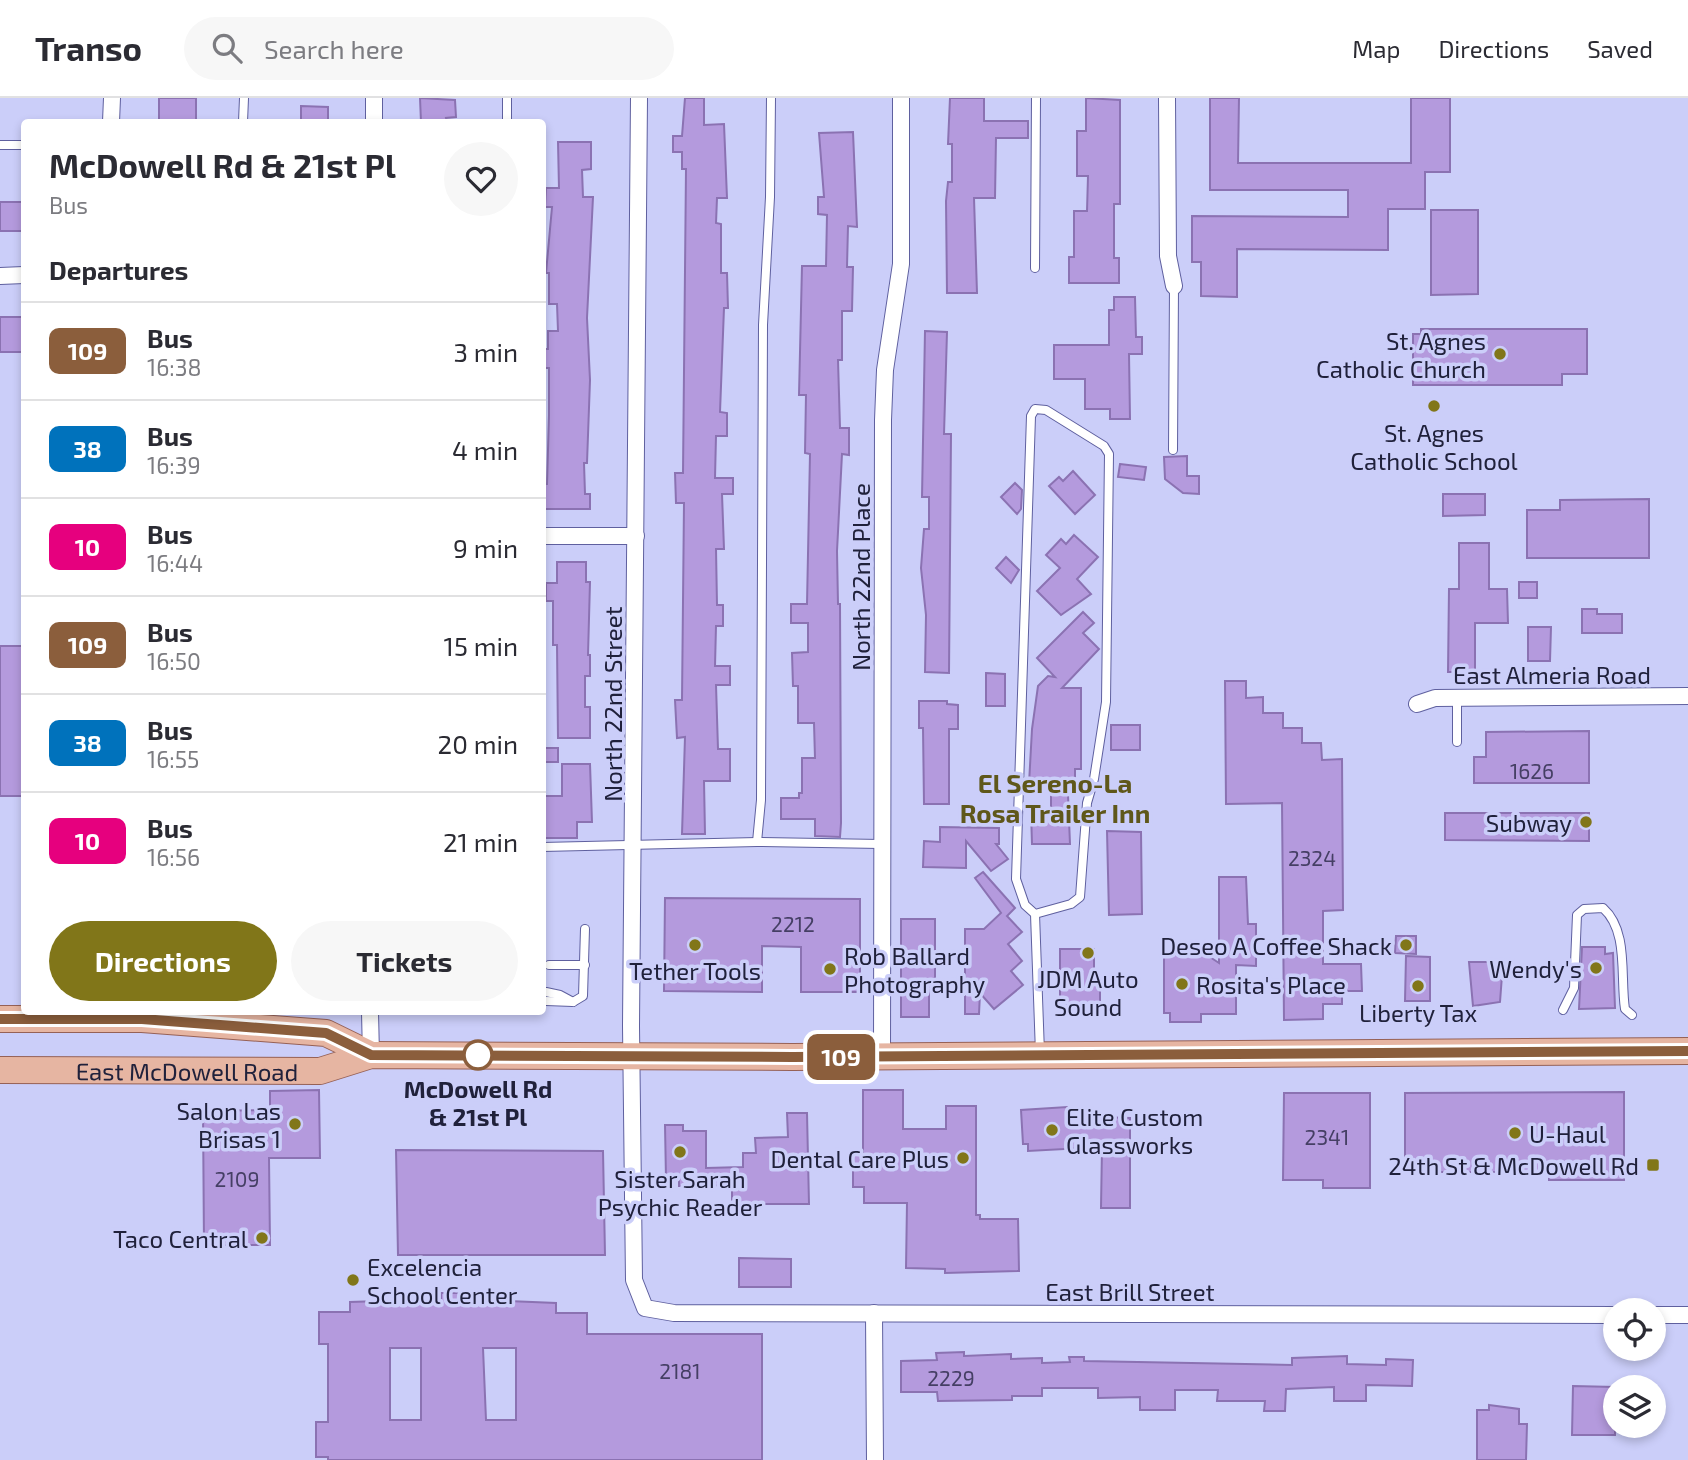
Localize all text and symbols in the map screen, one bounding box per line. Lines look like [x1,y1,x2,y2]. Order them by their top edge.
search box [184,17,674,80]
text: Transo [35,28,142,68]
icon: search [208,29,246,67]
text: Search here [264,33,404,64]
text: Map [1352,34,1400,63]
text: Directions [1438,34,1549,63]
text: Saved [1587,34,1653,63]
button: heart [444,142,518,216]
text: McDowell Rd & 21st Pl [49,145,396,185]
text: Bus [49,191,88,219]
text: Departures [49,254,188,285]
text: Bus [147,322,193,353]
place label: St. Agnes Catholic Church [1316,326,1486,383]
text: 109 [68,336,107,365]
text: 3 min [453,336,518,367]
marker: St. Agnes Catholic Church [1492,346,1508,362]
text: 16:38 [147,353,202,381]
marker: St. Agnes Catholic School [1426,398,1442,414]
place label: St. Agnes Catholic School [1350,418,1518,475]
text: Bus [147,420,193,451]
text: 38 [73,434,102,463]
text: 4 min [452,434,518,465]
text: 16:39 [147,451,201,479]
street label: North 22nd Place [846,483,875,671]
text: Bus [147,518,193,549]
text: 10 [75,532,100,561]
text: 9 min [453,532,518,563]
text: 16:44 [147,549,203,577]
street label: North 22nd Street [598,606,627,802]
text: Bus [147,616,193,647]
text: 109 [68,630,107,659]
text: 15 min [444,630,518,661]
text: 16:50 [147,647,201,675]
street label: East Almeria Road [1453,660,1651,689]
text: Bus [147,714,193,745]
text: 38 [73,728,102,757]
text: 20 min [438,728,518,759]
text: 16:55 [147,745,199,773]
house number: 1626 [1510,758,1554,783]
district label: El Sereno-La Rosa Trailer Inn [960,767,1150,828]
place label: Subway [1486,808,1572,837]
text: Bus [147,812,193,843]
marker: Subway [1578,814,1594,830]
text: 10 [75,826,100,855]
text: 21 min [443,826,518,857]
text: 16:56 [147,843,200,871]
house number: 2324 [1288,845,1336,870]
house number: 2212 [771,911,815,936]
button: Directions [49,921,277,1001]
button: Tickets [291,921,518,1001]
place label: Deseo A Coffee Shack [1160,931,1392,960]
marker: Tether Tools [687,937,703,953]
marker: Deseo A Coffee Shack [1398,937,1414,953]
place label: Rob Ballard Photography [844,941,986,998]
marker: JDM Auto Sound [1080,945,1096,961]
place label: Wendy's [1489,954,1582,983]
place label: Tether Tools [629,956,761,985]
marker: Wendy's [1588,960,1604,976]
marker: Rob Ballard Photography [822,961,838,977]
place label: JDM Auto Sound [1037,964,1139,1021]
place label: Rosita's Place [1196,970,1346,999]
marker: Rosita's Place [1174,976,1190,992]
marker: Liberty Tax [1410,978,1426,994]
place label: Liberty Tax [1359,998,1477,1027]
line badge: 109 [801,1034,881,1080]
marker: McDowell Rd & 21st Pl [463,1040,493,1070]
text: 109 [821,1042,861,1071]
street label: East McDowell Road [76,1056,298,1085]
place label: McDowell Rd & 21st Pl [404,1074,552,1131]
place label: Salon Las Brisas 1 [177,1096,281,1153]
place label: Elite Custom Glassworks [1066,1102,1203,1159]
marker: Salon Las Brisas 1 [287,1116,303,1132]
place label: U-Haul [1529,1119,1606,1148]
marker: Elite Custom Glassworks [1044,1122,1060,1138]
house number: 2341 [1305,1124,1349,1149]
marker: U-Haul [1507,1125,1523,1141]
marker: Sister Sarah Psychic Reader [672,1144,688,1160]
place label: Dental Care Plus [770,1144,949,1173]
marker: Dental Care Plus [955,1150,971,1166]
place label: 24th St & McDowell Rd [1388,1151,1639,1180]
marker: 24th St & McDowell Rd [1645,1157,1661,1173]
place label: Sister Sarah Psychic Reader [598,1164,763,1221]
house number: 2109 [215,1166,259,1191]
place label: Taco Central [113,1224,248,1253]
marker: Taco Central [254,1230,270,1246]
place label: Excelencia School Center [367,1252,518,1309]
marker: Excelencia School Center [345,1272,361,1288]
street label: East Brill Street [1045,1277,1215,1306]
map controls [1603,1298,1666,1438]
button: locate [1603,1298,1666,1361]
house number: 2181 [659,1358,701,1383]
house number: 2229 [927,1365,975,1390]
button: layers [1603,1375,1666,1438]

